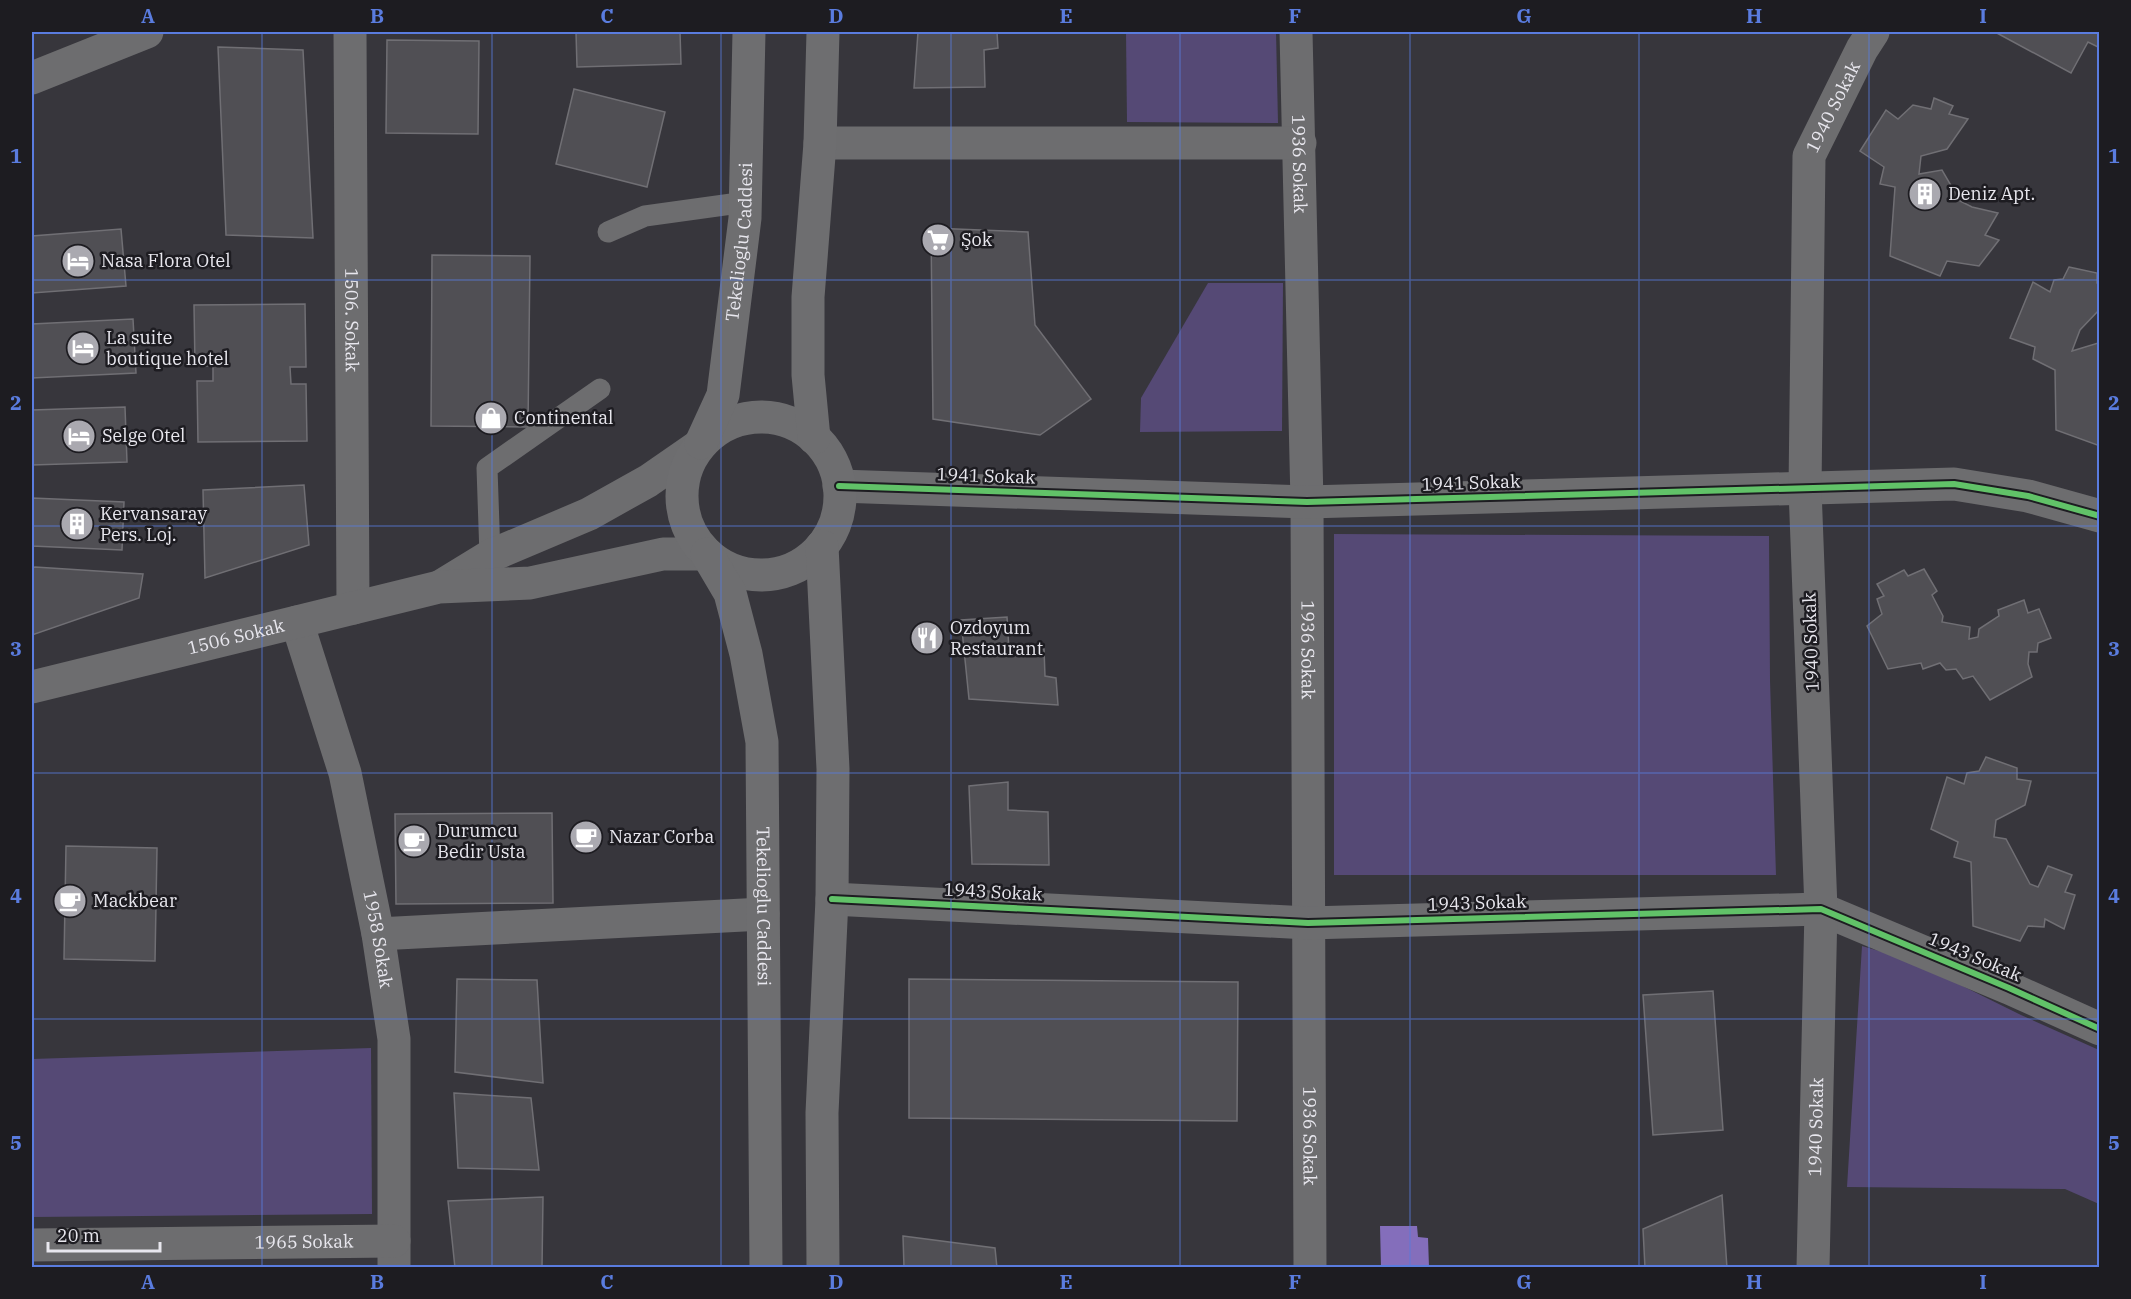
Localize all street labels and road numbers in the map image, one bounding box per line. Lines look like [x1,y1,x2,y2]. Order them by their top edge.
street label: 1940 Sokak [1800,57,1865,156]
street label: 1936 Sokak [1287,114,1312,214]
street label: Tekelioglu Caddesi [720,162,757,323]
street label: 1506. Sokak [340,268,364,372]
street label: 1941 Sokak [936,462,1036,489]
street label: 1941 Sokak [1421,469,1521,496]
street label: 1940 Sokak [1797,592,1824,692]
street label: 1936 Sokak [1296,600,1320,700]
street label: 1506 Sokak [185,613,287,659]
street label: Tekelioglu Caddesi [752,826,776,986]
street label: 1943 Sokak [943,877,1044,906]
street label: 1958 Sokak [358,888,398,990]
street label: 1943 Sokak [1427,889,1527,916]
street label: 1943 Sokak [1925,927,2026,987]
street label: 1940 Sokak [1803,1077,1828,1177]
street label: 1936 Sokak [1298,1086,1322,1186]
street label: 1965 Sokak [254,1229,354,1254]

